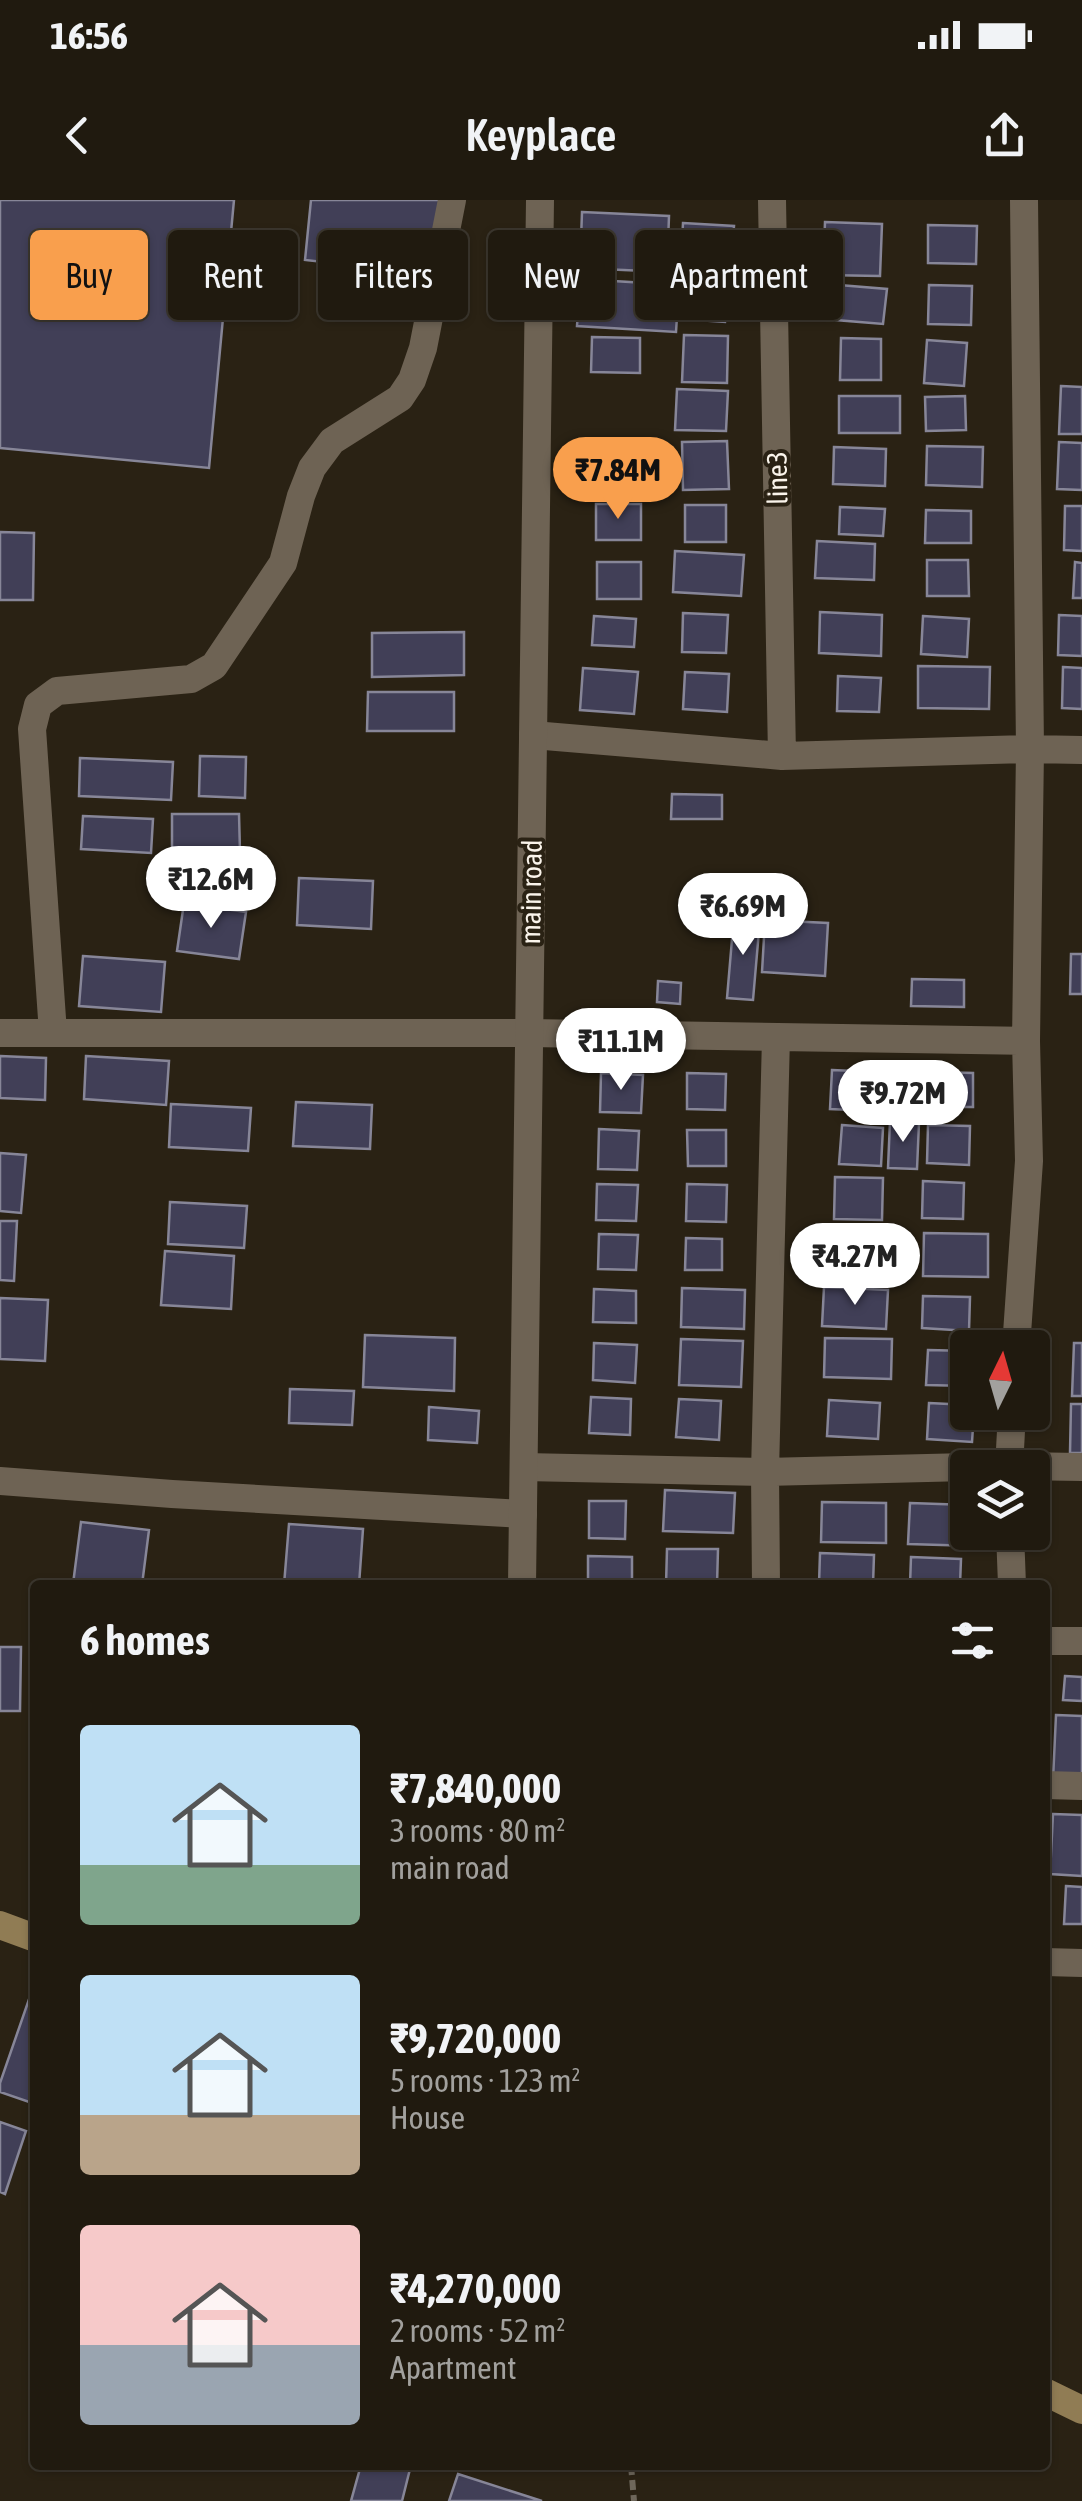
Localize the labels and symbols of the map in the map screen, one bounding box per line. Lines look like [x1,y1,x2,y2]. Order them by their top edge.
pin: ₹7.84M [537,437,699,522]
street label: line3 [761,451,793,505]
street label: main road [514,839,548,945]
pin: ₹12.6M [130,846,292,931]
pin: ₹6.69M [662,873,824,958]
pin: ₹11.1M [540,1008,702,1093]
pin: ₹9.72M [822,1060,984,1145]
pin: ₹4.27M [774,1223,936,1308]
north arrow [950,1330,1050,1430]

